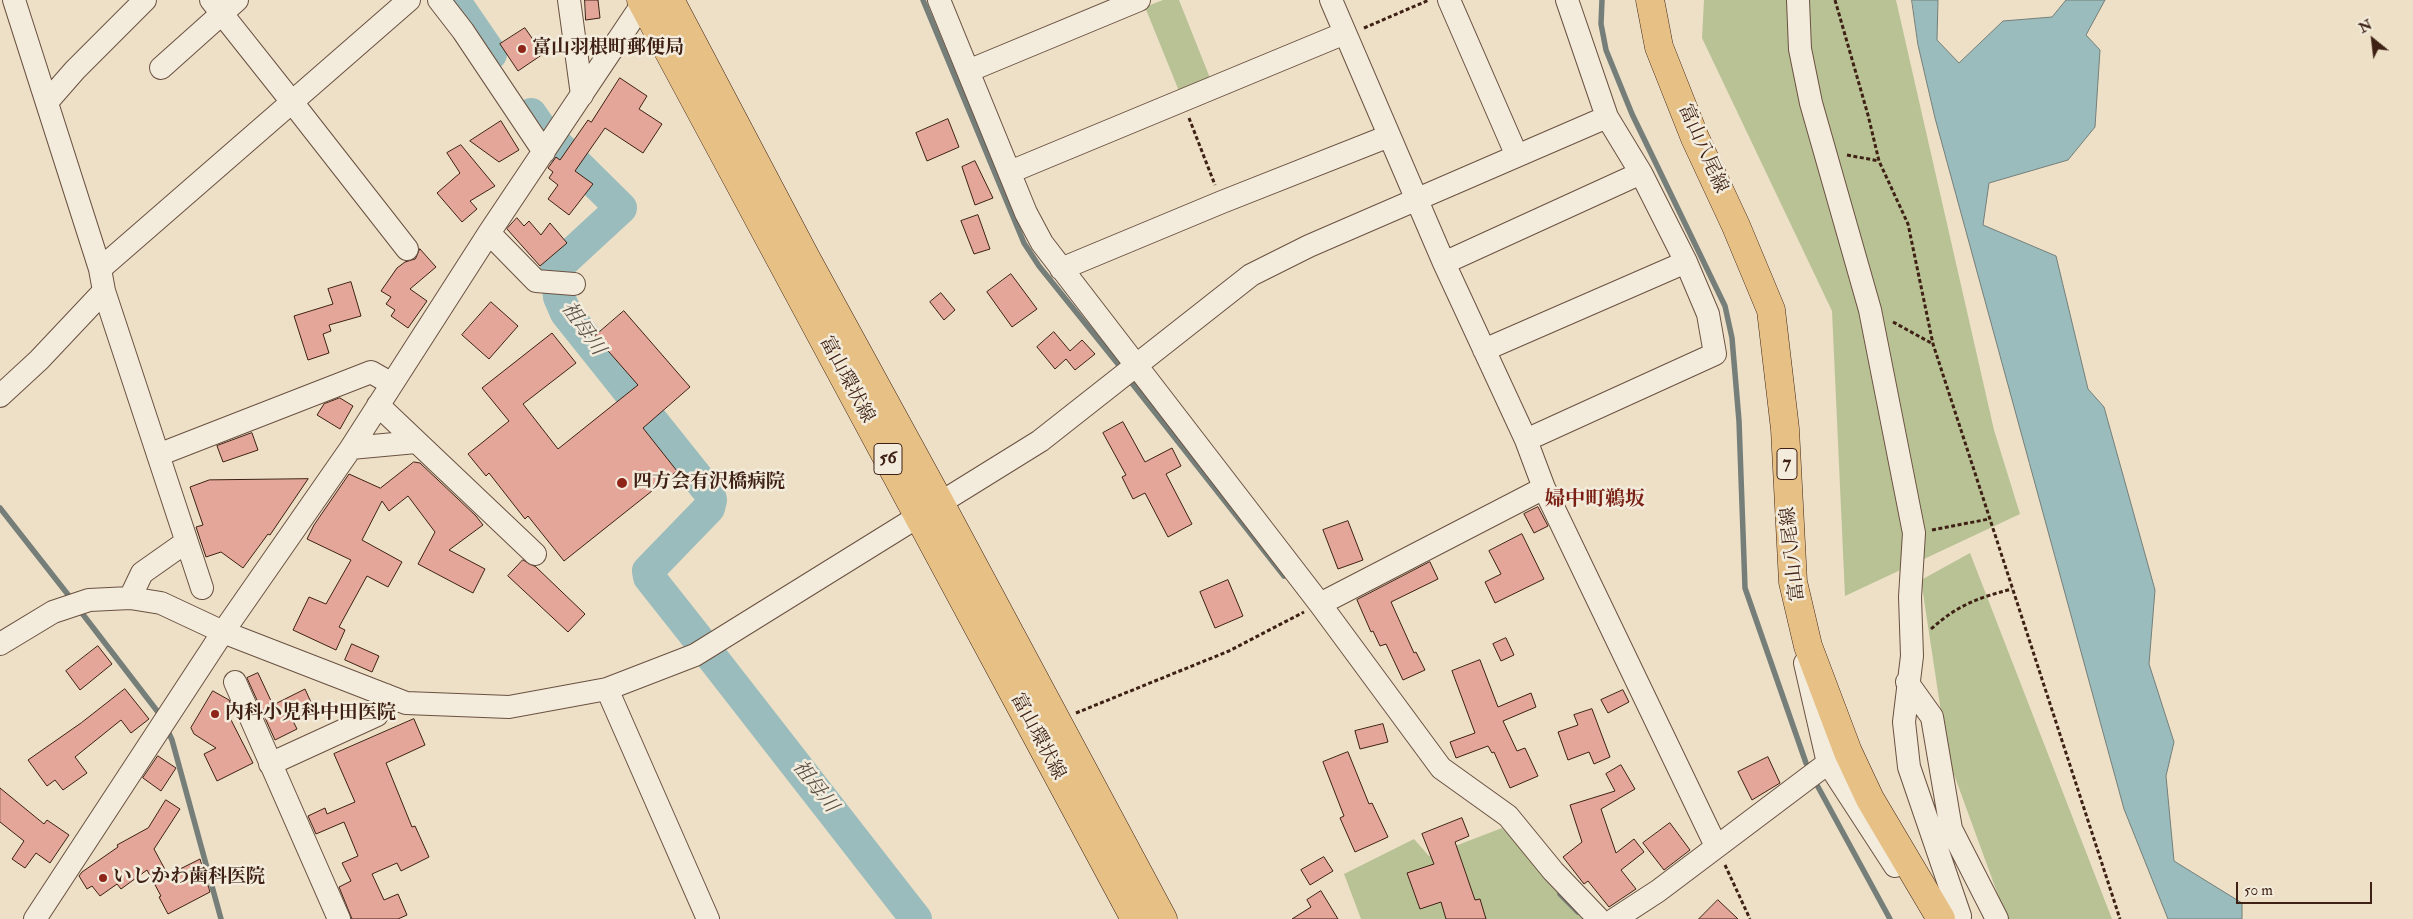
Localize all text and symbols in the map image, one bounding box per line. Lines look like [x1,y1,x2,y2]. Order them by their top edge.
north arrow [2348,15,2398,65]
text: N [2356,16,2375,37]
place label: 富山羽根町郵便局 [532,38,684,60]
marker: 富山羽根町郵便局 [516,43,528,55]
street label: 富山八尾線 [1672,101,1732,197]
water label: 祖母川 [555,298,609,360]
street label: 富山環状線 [814,333,878,427]
road number: 56 [874,444,902,474]
road number: 7 [1777,448,1797,479]
place label: 四方会有沢橋病院 [633,472,785,494]
marker: 四方会有沢橋病院 [615,476,629,490]
district label: 婦中町鵜坂 [1545,489,1645,513]
street label: 富山八尾線 [1778,506,1810,602]
street label: 富山環状線 [1005,690,1069,784]
place label: 内科小児科中田医院 [225,703,396,725]
marker: 内科小児科中田医院 [209,708,221,720]
water label: 祖母川 [786,756,842,818]
place label: いしかわ歯科医院 [113,867,265,889]
marker: いしかわ歯科医院 [97,872,109,884]
scale bar [2238,872,2374,904]
text: 50 m [2244,881,2273,900]

